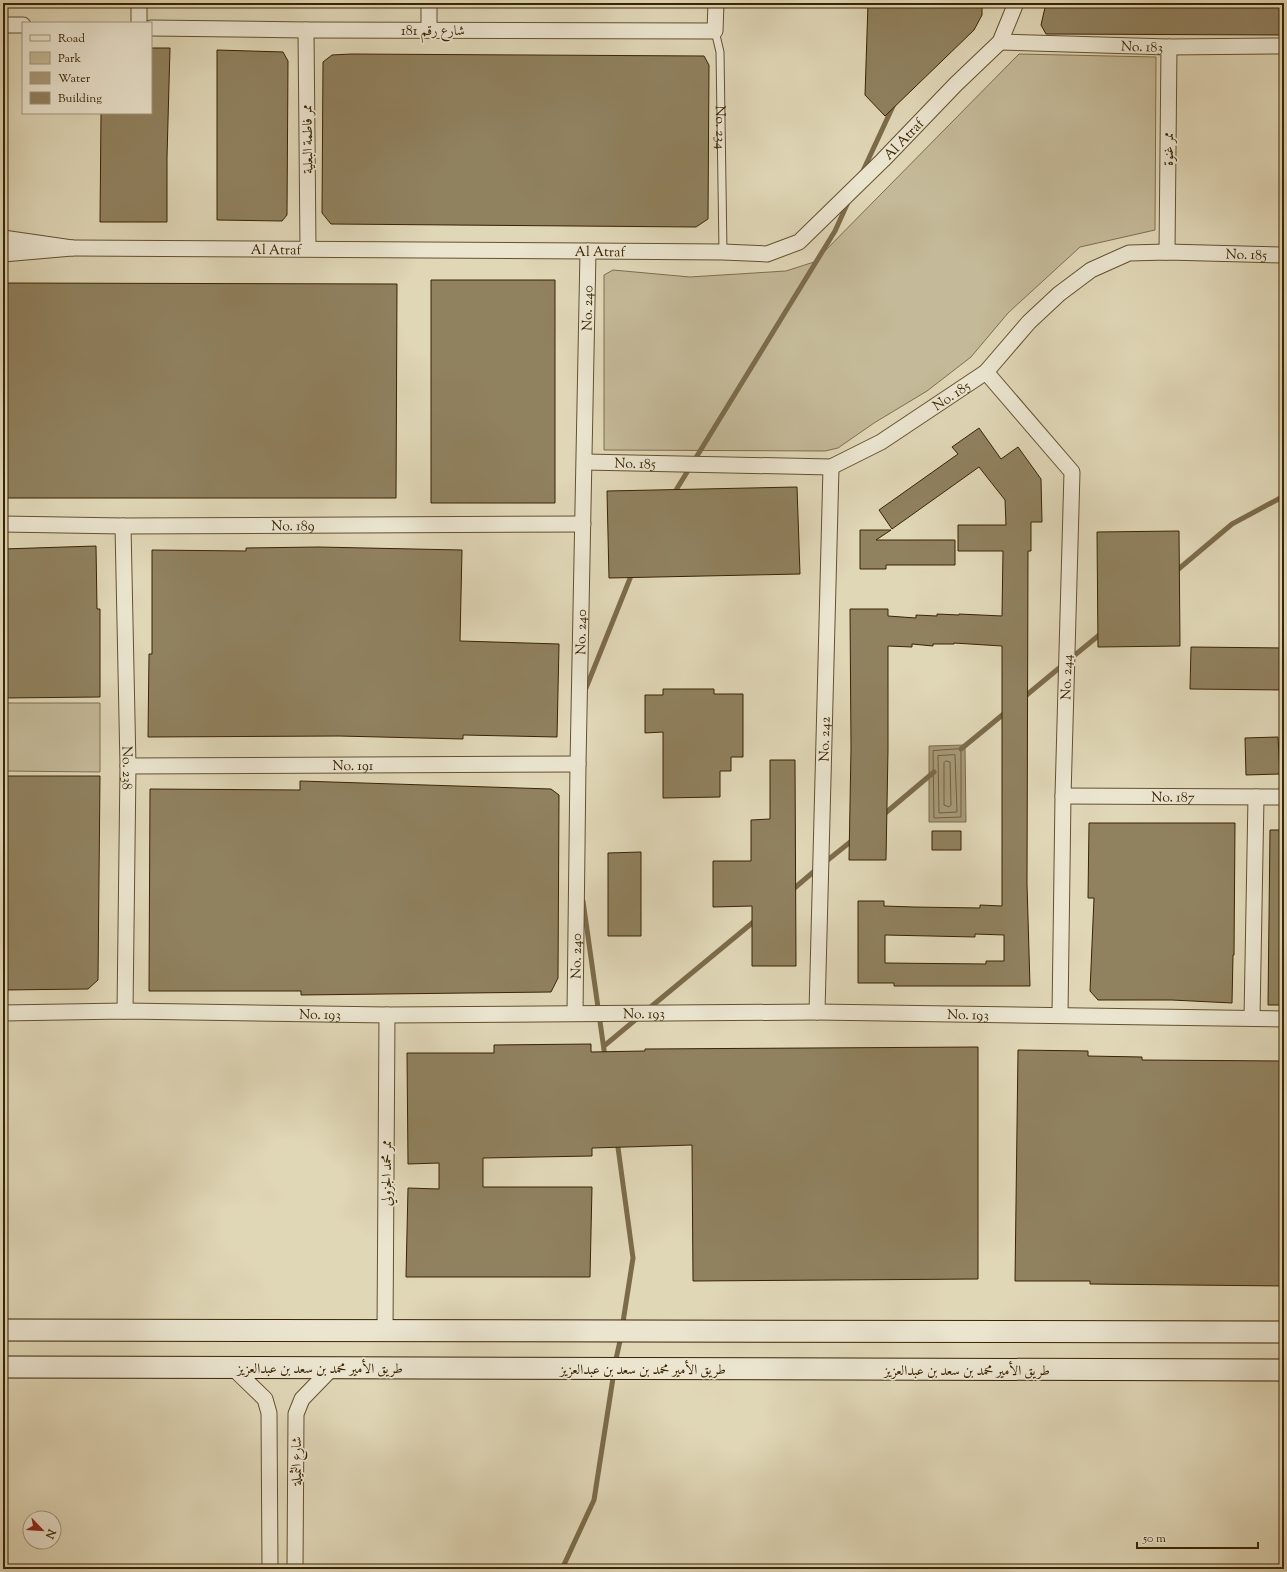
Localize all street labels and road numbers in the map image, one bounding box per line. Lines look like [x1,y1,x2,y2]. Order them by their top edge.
street label: شارع رقم 181 [401,22,465,44]
street label: No. 183 [1120,38,1164,59]
street label: ممر فاطمة البعلية [298,104,320,174]
street label: No. 234 [709,105,729,150]
street label: Al Atraf [880,114,930,165]
street label: ممر غنوة [1160,132,1180,166]
street label: Al Atraf [250,241,303,261]
street label: Al Atraf [574,243,627,263]
street label: No. 185 [1225,246,1267,267]
street label: No. 240 [578,285,599,331]
street label: No. 185 [929,377,975,417]
street label: No. 185 [614,455,656,475]
street label: No. 189 [271,517,315,537]
street label: No. 240 [572,609,593,655]
street label: No. 244 [1057,654,1079,700]
street label: No. 242 [815,716,837,762]
street label: No. 238 [116,746,136,790]
street label: No. 191 [332,757,374,777]
street label: No. 187 [1151,788,1195,809]
street label: No. 240 [567,933,588,979]
street label: No. 193 [623,1005,665,1025]
street label: No. 193 [299,1006,341,1026]
street label: No. 193 [947,1006,989,1027]
street label: ممر محمد الجزولي [378,1140,398,1206]
street label: طريق الأمير محمد بن سعد بن عبدالعزيز [235,1358,403,1380]
street label: طريق الأمير محمد بن سعد بن عبدالعزيز [558,1359,726,1381]
street label: طريق الأمير محمد بن سعد بن عبدالعزيز [882,1360,1050,1382]
street label: شارع الثميلة [288,1436,308,1487]

